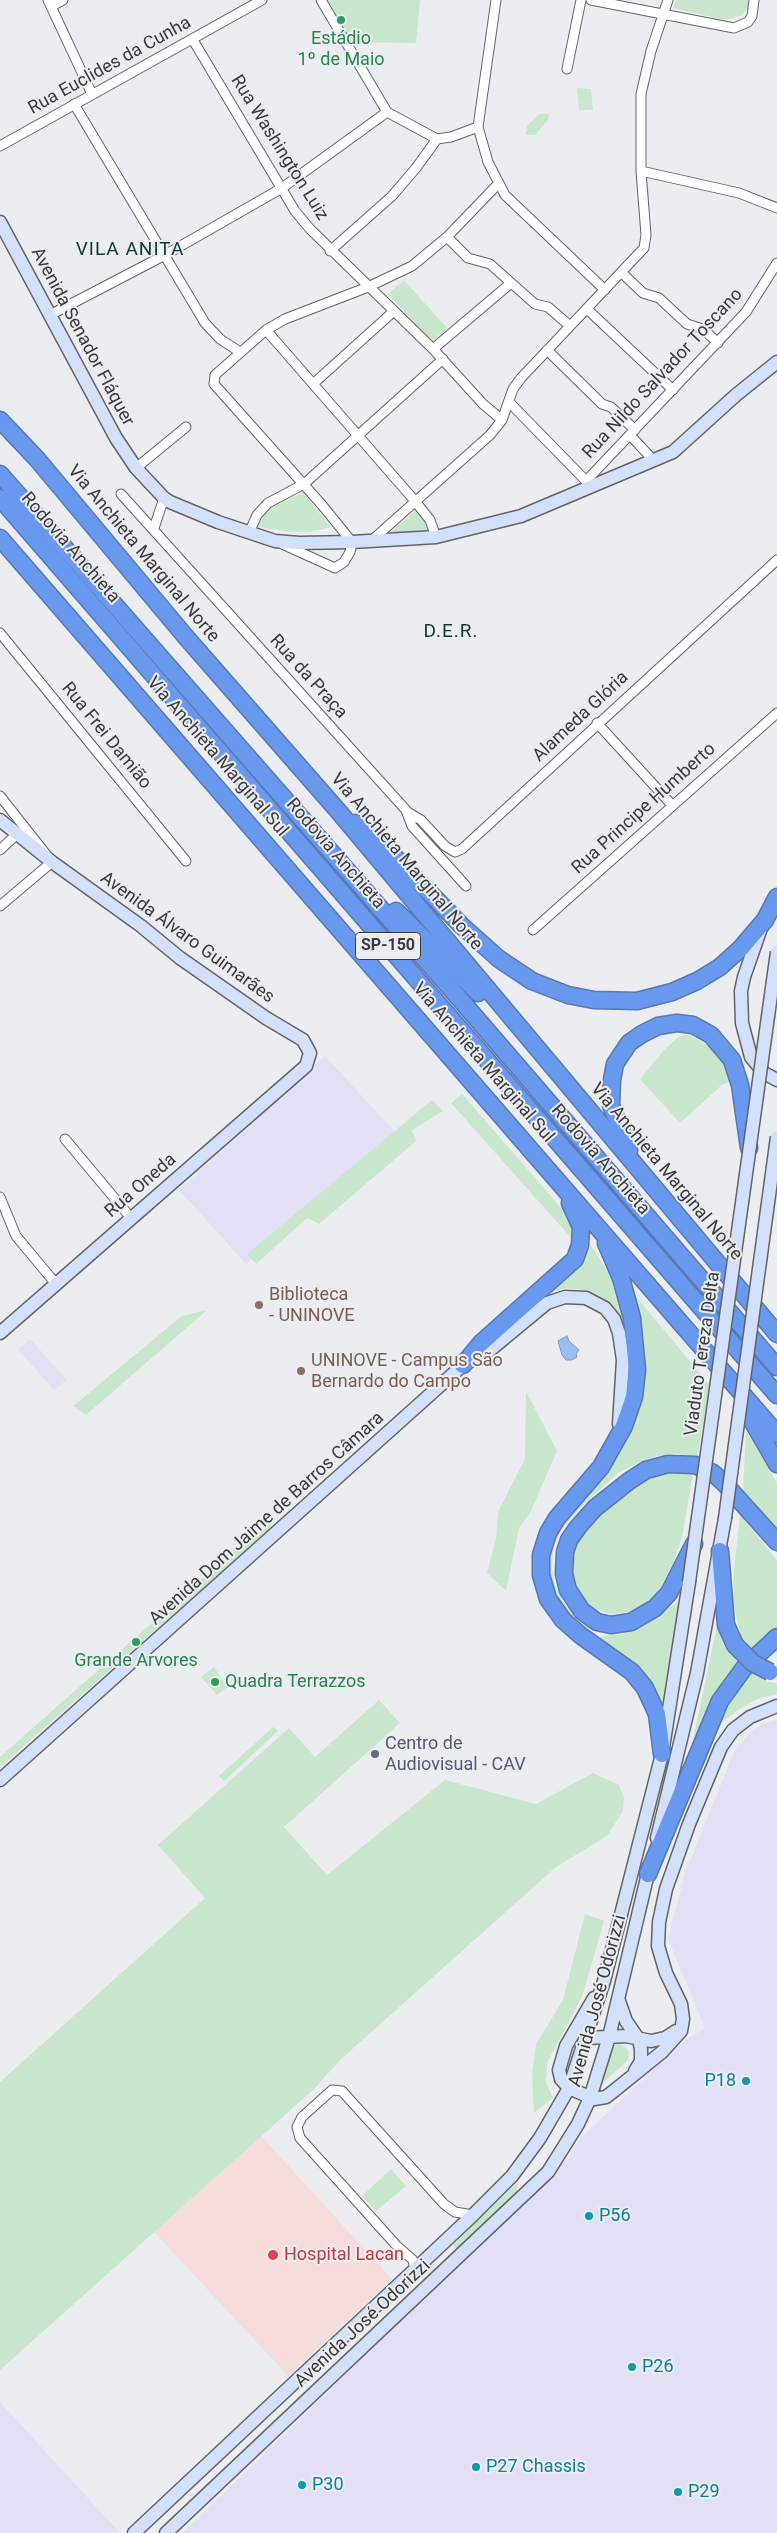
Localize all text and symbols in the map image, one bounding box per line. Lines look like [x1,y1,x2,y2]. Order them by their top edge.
street label: Rua Euclides da Cunha [25,12,195,120]
marker: Estádio 1º de Maio [335,14,347,26]
place label: Estádio 1º de Maio [297,28,385,70]
street label: Rua Washington Luiz [226,71,332,225]
district label: VILA ANITA [74,239,186,261]
street label: Avenida Senador Fláquer [26,244,138,430]
street label: Rua Nildo Salvador Toscano [578,284,748,464]
street label: Via Anchieta Marginal Norte [62,461,224,647]
street label: Rodovia Anchieta [16,488,124,608]
district label: D.E.R. [423,621,479,643]
street label: Rua da Praça [265,630,351,724]
street label: Alameda Glória [529,667,633,767]
street label: Via Anchieta Marginal Sul [142,673,292,841]
street label: Rua Frei Damião [56,678,156,794]
street label: Rua Principe Humberto [568,739,720,879]
street label: Via Anchieta Marginal Norte [325,769,487,955]
street label: Rodovia Anchieta [281,794,389,914]
street label: Avenida Álvaro Guimarães [96,868,278,1008]
road number: SP-150 [356,932,420,959]
street label: Via Anchieta Marginal Sul [408,979,558,1147]
street label: Via Anchieta Marginal Norte [585,1079,747,1265]
street label: Rodovia Anchieta [546,1100,654,1220]
street label: Rua Oneda [101,1149,181,1223]
street label: Viaduto Tereza Delta [681,1270,725,1438]
place label: Biblioteca - UNINOVE [269,1284,355,1326]
marker: Biblioteca - UNINOVE [253,1299,265,1311]
place label: UNINOVE - Campus São Bernardo do Campo [311,1350,503,1392]
marker: UNINOVE - Campus São Bernardo do Campo [295,1365,307,1377]
street label: Avenida Dom Jaime de Barros Câmara [145,1408,389,1630]
marker: Grande Arvores [130,1636,142,1648]
place label: Grande Arvores [74,1650,198,1672]
place label: Quadra Terrazzos [225,1671,366,1693]
marker: Quadra Terrazzos [209,1676,221,1688]
place label: Centro de Audiovisual - CAV [385,1733,526,1776]
marker: Centro de Audiovisual - CAV [369,1748,381,1760]
street label: Avenida José Odorizzi [565,1913,631,2089]
place label: P18 [704,2070,736,2092]
marker: P18 [740,2075,752,2087]
place label: P56 [599,2205,631,2227]
marker: P56 [583,2210,595,2222]
place label: Hospital Lacan [284,2244,404,2266]
marker: Hospital Lacan [266,2248,280,2262]
street label: Avenida José Odorizzi [291,2256,435,2392]
place label: P26 [642,2356,674,2378]
marker: P26 [626,2361,638,2373]
place label: P27 Chassis [486,2456,586,2478]
marker: P27 Chassis [470,2461,482,2473]
place label: P30 [312,2474,344,2496]
marker: P30 [296,2479,308,2491]
place label: P29 [688,2481,720,2503]
marker: P29 [672,2486,684,2498]

